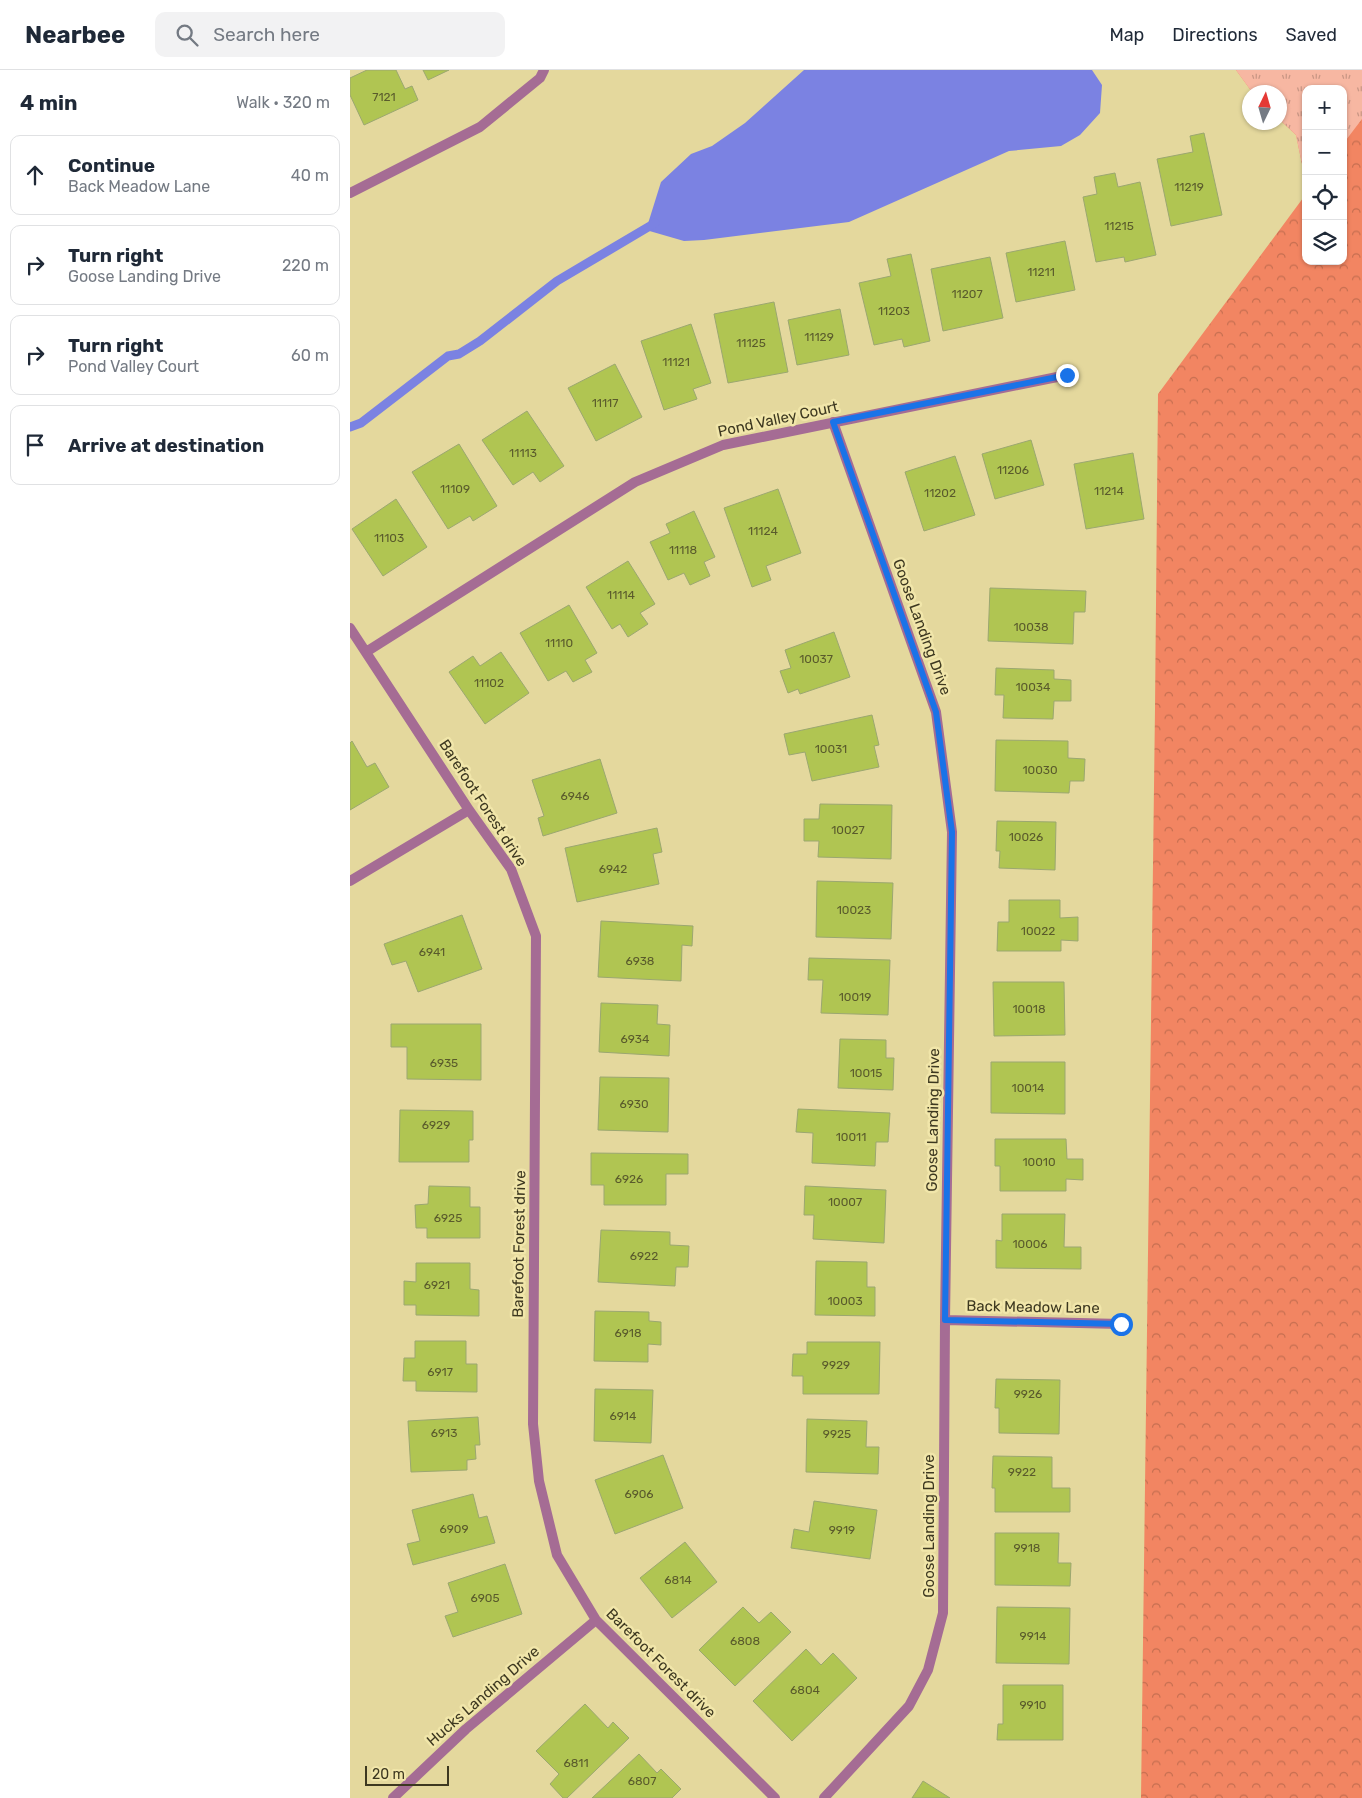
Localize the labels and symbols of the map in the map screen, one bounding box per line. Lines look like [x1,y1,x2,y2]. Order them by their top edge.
north arrow [1242,85,1287,130]
house number: 7121 [372,90,396,104]
house number: 11219 [1174,180,1204,194]
house number: 11215 [1104,219,1134,233]
house number: 11211 [1027,265,1055,279]
house number: 11207 [951,287,983,301]
house number: 11203 [878,304,910,318]
house number: 11129 [804,330,834,344]
house number: 11125 [736,336,766,350]
house number: 11121 [662,355,690,369]
route end [1056,364,1079,387]
house number: 11117 [592,396,618,410]
street label: Pond Valley Court [716,397,840,441]
house number: 11113 [509,446,537,460]
house number: 11206 [997,463,1029,477]
house number: 11109 [440,482,470,496]
house number: 11214 [1094,484,1124,498]
house number: 11202 [924,486,956,500]
house number: 11124 [748,524,778,538]
house number: 11103 [374,531,404,545]
house number: 11118 [669,543,697,557]
street label: Goose Landing Drive [889,557,955,697]
house number: 11114 [607,588,636,602]
house number: 10038 [1013,620,1049,634]
house number: 11110 [545,636,573,650]
house number: 10037 [799,652,833,666]
house number: 11102 [474,676,504,690]
house number: 10034 [1015,680,1051,694]
street label: Barefoot Forest drive [435,736,531,870]
house number: 10031 [815,742,847,756]
house number: 10030 [1022,763,1058,777]
house number: 6946 [561,789,589,803]
house number: 10027 [831,823,865,837]
house number: 10026 [1009,830,1043,844]
house number: 6942 [599,862,627,876]
house number: 10023 [837,903,871,917]
house number: 10022 [1021,924,1055,938]
house number: 6941 [419,945,445,959]
house number: 6938 [625,954,655,968]
house number: 10019 [839,990,871,1004]
house number: 10018 [1012,1002,1046,1016]
house number: 6934 [621,1032,650,1046]
street label: Goose Landing Drive [923,1048,943,1192]
house number: 6935 [430,1056,458,1070]
house number: 10015 [850,1066,882,1080]
house number: 10014 [1012,1081,1045,1095]
house number: 6930 [620,1097,649,1111]
house number: 6929 [422,1118,450,1132]
house number: 10011 [836,1130,866,1144]
house number: 10010 [1022,1155,1056,1169]
street label: Barefoot Forest drive [509,1170,529,1318]
house number: 6926 [615,1172,643,1186]
house number: 10007 [828,1195,862,1209]
house number: 6925 [434,1211,462,1225]
house number: 10006 [1012,1237,1048,1251]
house number: 6922 [630,1249,658,1263]
house number: 6921 [424,1278,450,1292]
house number: 10003 [827,1294,863,1308]
street label: Back Meadow Lane [966,1297,1100,1317]
route start [1110,1313,1133,1336]
house number: 6918 [614,1326,642,1340]
house number: 9929 [822,1358,850,1372]
house number: 6917 [427,1365,453,1379]
house number: 9926 [1014,1387,1042,1401]
house number: 6914 [610,1409,637,1423]
house number: 6913 [431,1426,457,1440]
house number: 9925 [823,1427,851,1441]
street label: Goose Landing Drive [920,1454,938,1598]
house number: 9922 [1008,1465,1036,1479]
house number: 6906 [624,1487,654,1501]
house number: 6909 [439,1522,469,1536]
house number: 9919 [829,1523,855,1537]
house number: 9918 [1013,1541,1041,1555]
house number: 6814 [664,1573,692,1587]
house number: 6905 [470,1591,500,1605]
street label: Barefoot Forest drive [602,1604,720,1722]
house number: 9914 [1020,1629,1047,1643]
house number: 6808 [730,1634,760,1648]
street label: Hucks Landing Drive [423,1642,543,1750]
house number: 6804 [790,1683,821,1697]
house number: 9910 [1020,1698,1047,1712]
house number: 6811 [563,1756,589,1770]
scale bar [365,1763,449,1786]
house number: 6807 [628,1774,656,1788]

